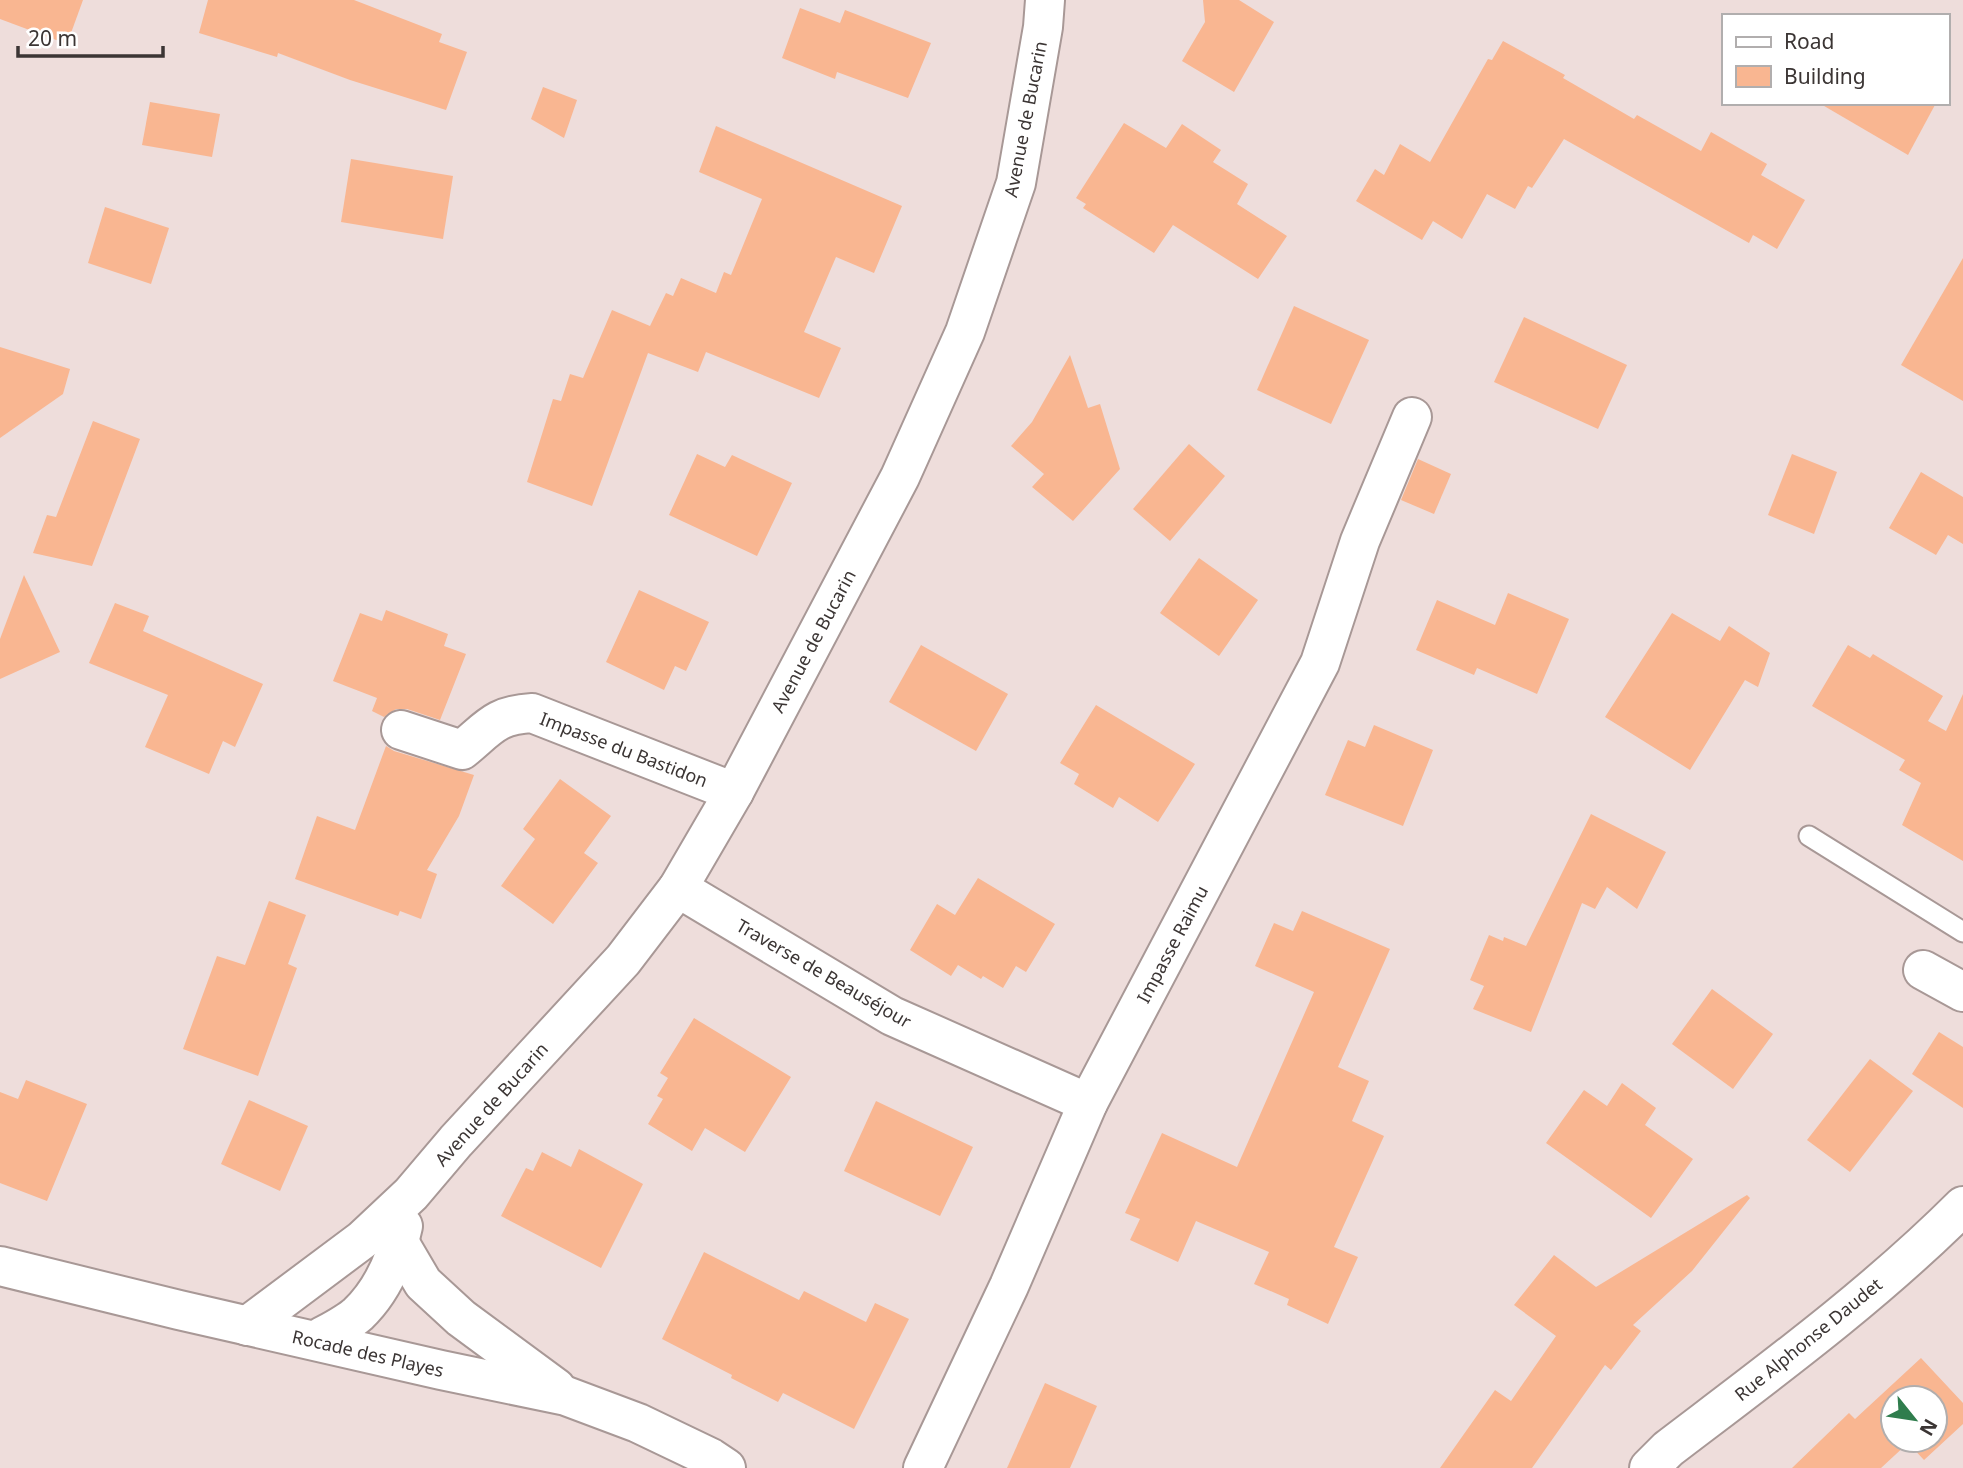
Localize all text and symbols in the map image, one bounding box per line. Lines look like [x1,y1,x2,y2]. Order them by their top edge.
scale bar [18,14,163,58]
legend [1722,14,1949,105]
text: 20 m [28,24,77,52]
text: Road [1784,27,1834,55]
street label: Avenue de Bucarin [998,39,1052,199]
text: Building [1784,62,1866,90]
street label: Avenue de Bucarin [765,565,861,717]
street label: Impasse du Bastidon [537,706,711,792]
street label: Impasse Raimu [1131,881,1213,1007]
street label: Traverse de Beauséjour [732,913,916,1033]
street label: Avenue de Bucarin [429,1037,553,1171]
street label: Rue Alphonse Daudet [1729,1272,1887,1406]
street label: Rocade des Playes [290,1324,446,1382]
north arrow [1879,1384,1949,1454]
text: N [1914,1414,1944,1441]

